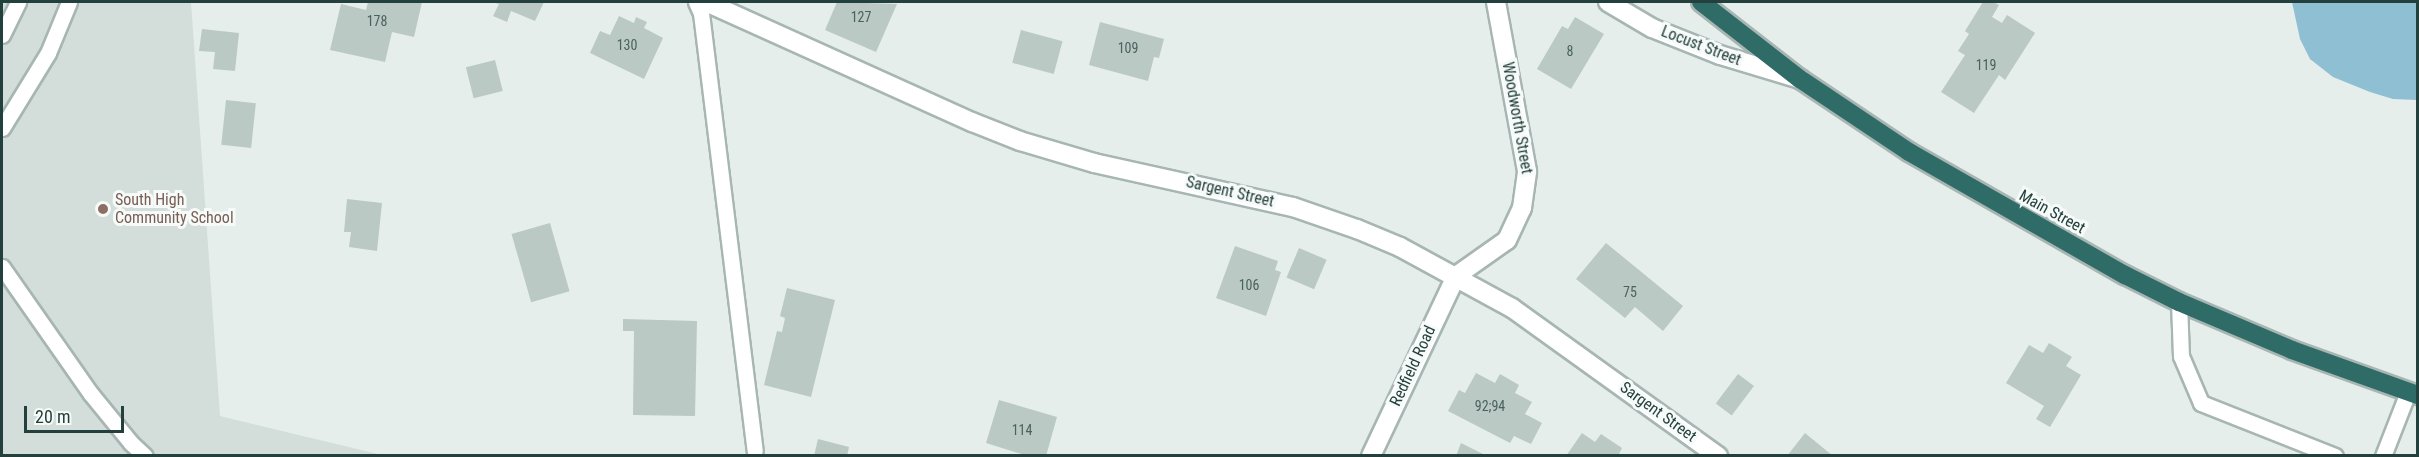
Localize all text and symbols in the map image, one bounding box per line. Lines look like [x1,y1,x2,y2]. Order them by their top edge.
house number: 127 [851,9,871,25]
house number: 178 [367,13,387,29]
street label: Locust Street [1658,22,1744,70]
house number: 130 [617,37,637,53]
house number: 109 [1118,40,1138,56]
house number: 8 [1567,43,1573,59]
house number: 119 [1976,57,1996,73]
street label: Woodworth Street [1498,61,1536,175]
street label: Sargent Street [1184,173,1276,211]
street label: Main Street [2016,186,2088,238]
place label: South High Community School [115,190,234,228]
marker: South High Community School [96,202,110,216]
house number: 106 [1239,277,1259,293]
house number: 75 [1623,284,1637,300]
street label: Redfield Road [1386,323,1440,409]
street label: Sargent Street [1616,378,1700,446]
scale bar [27,394,128,432]
house number: 92;94 [1475,398,1505,414]
text: 20 m [35,406,70,427]
house number: 114 [1012,422,1032,438]

